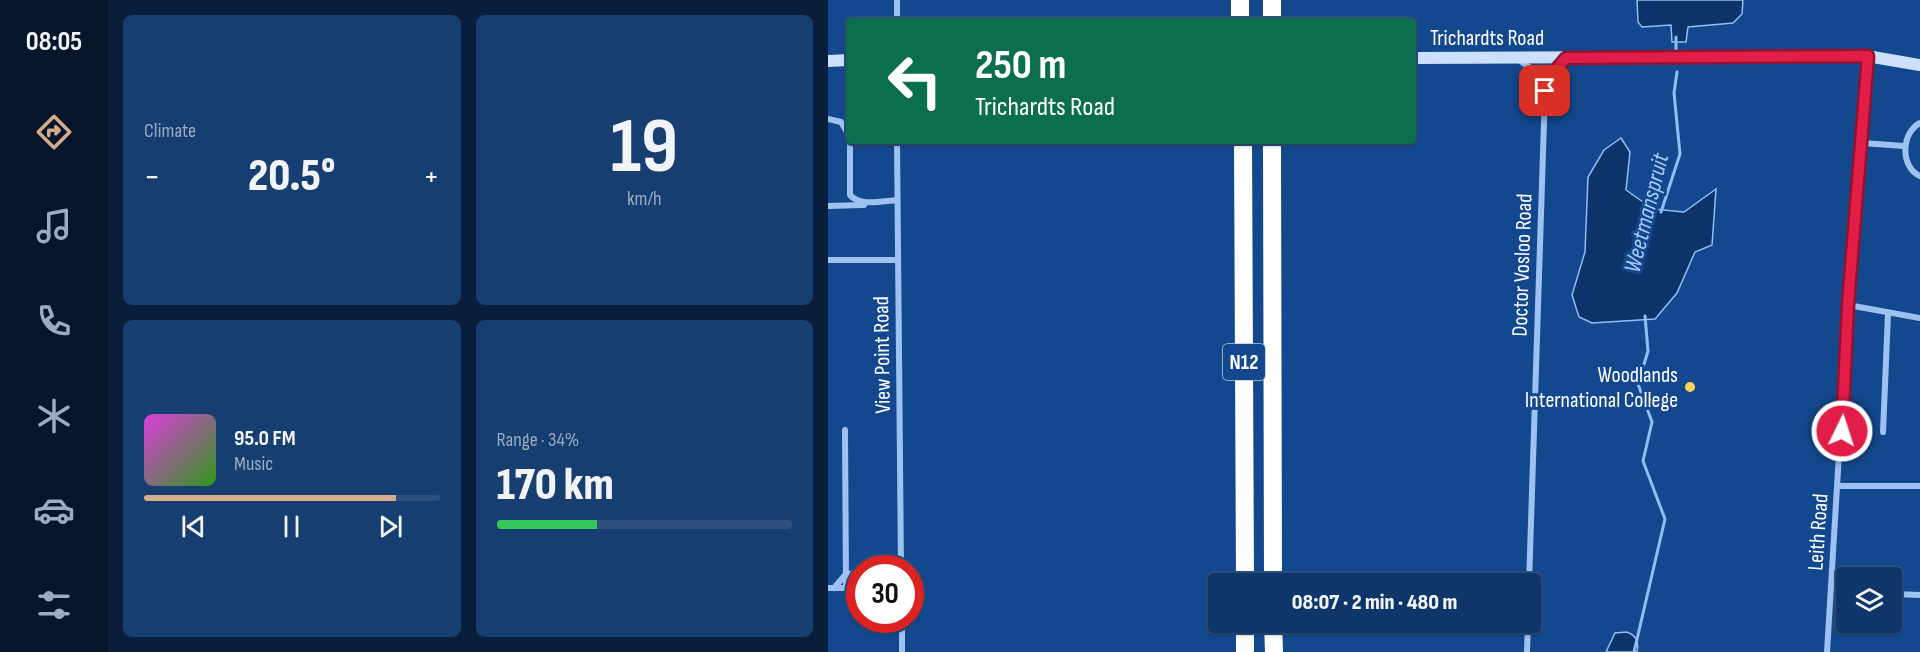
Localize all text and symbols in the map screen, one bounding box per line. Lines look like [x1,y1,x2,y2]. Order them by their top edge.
street label: Trichardts Road [1430,25,1544,52]
text: 08:05 [26,26,82,58]
text: 250 m [975,40,1066,91]
icon: left [876,42,954,120]
pin [1519,65,1570,116]
icon: arrive [1528,74,1561,107]
text: Trichardts Road [975,91,1115,123]
text: 19 [610,101,678,194]
icon: directions [33,111,75,153]
text: Climate [144,119,196,143]
text: 20.5° [248,149,335,204]
water label: Weetmanspruit [1618,150,1675,276]
text: − [144,157,160,197]
text: + [423,157,440,197]
text: km/h [627,187,662,211]
street label: Doctor Vosloo Road [1507,193,1538,337]
icon: music [33,205,75,247]
street label: View Point Road [868,296,897,414]
icon: phone [33,300,75,342]
road number: N12 [1223,344,1265,380]
place label: Woodlands International College [1525,362,1678,414]
marker: Woodlands International College [1683,380,1697,394]
icon: climate [33,395,75,437]
position arrow [1810,399,1874,463]
text: 95.0 FM [234,425,296,452]
text: Range · 34% [497,428,579,452]
text: Music [234,452,273,476]
text: 170 km [497,458,614,513]
icon: car [33,489,75,531]
street label: Leith Road [1802,493,1835,572]
icon: previous [177,510,210,543]
icon: pause [275,510,308,543]
icon: next [374,510,407,543]
speed limit sign: 30 [846,555,924,633]
map controls [1836,567,1902,633]
button: layers [1836,567,1902,633]
icon: filters [33,584,75,626]
text: 08:07 · 2 min · 480 m [1292,589,1457,616]

